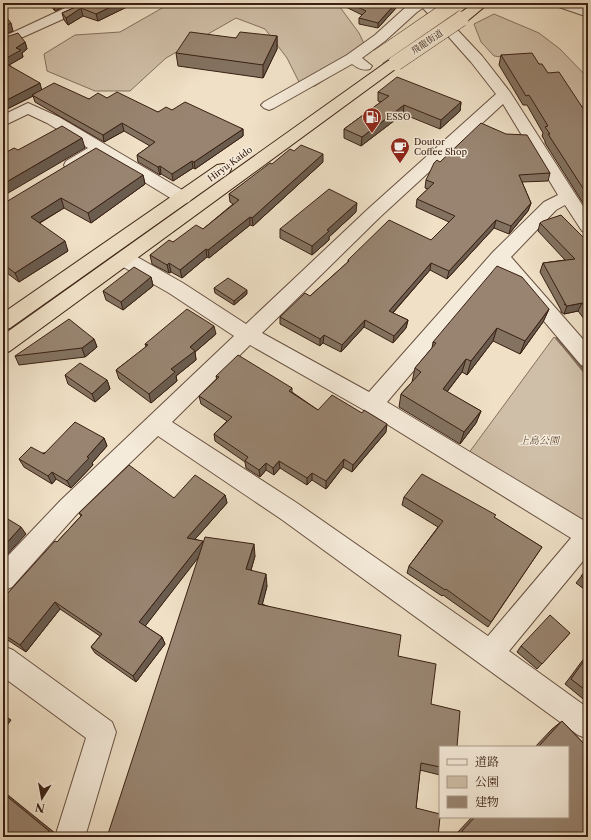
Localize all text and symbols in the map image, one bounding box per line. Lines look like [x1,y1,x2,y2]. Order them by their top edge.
street label: 飛龍街道 [409,27,445,56]
fuel station icon: ESSO [361,106,383,134]
place label: ESSO [386,111,411,122]
cafe icon: Doutor Coffee Shop [389,136,411,164]
place label: Doutor Coffee Shop [414,136,468,157]
street label: Hiryu Kaido [205,143,255,184]
park label: 上島公園 [519,434,561,447]
legend [439,746,569,818]
text: 道路 [475,754,499,769]
text: 公園 [475,774,499,789]
north arrow [22,778,62,818]
text: 建物 [475,794,499,809]
text: N [34,800,46,816]

